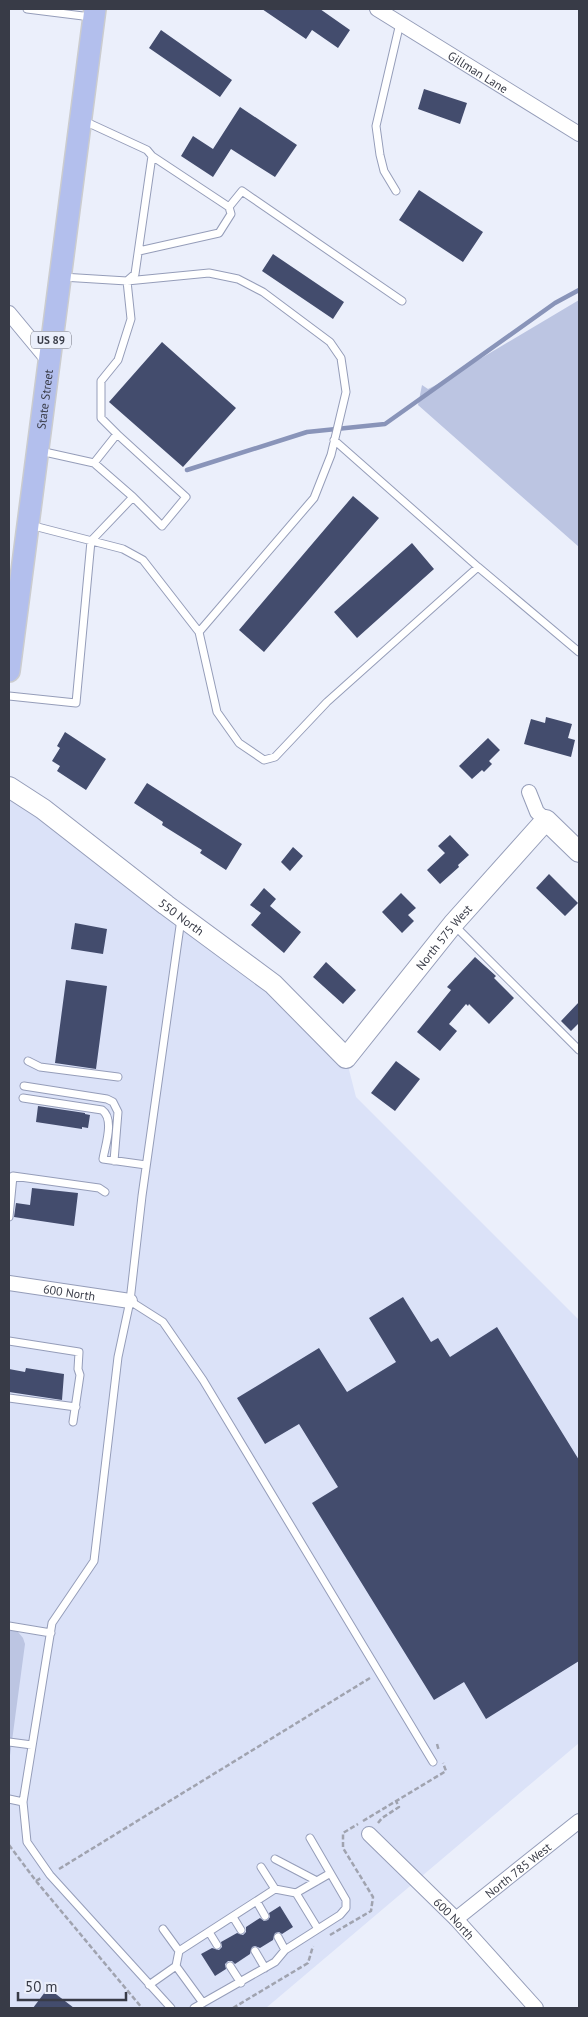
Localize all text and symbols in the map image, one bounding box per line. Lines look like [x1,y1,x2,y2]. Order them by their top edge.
street label: Gillman Lane [445,47,511,96]
road number: US 89 [31,332,71,348]
street label: State Street [33,368,56,430]
street label: 550 North [156,895,207,938]
street label: North 575 West [412,901,475,972]
street label: 600 North [42,1281,96,1303]
street label: North 785 West [482,1839,554,1901]
street label: 600 North [431,1894,478,1942]
scale bar [18,1970,125,2002]
text: 50 m [25,1977,58,1996]

